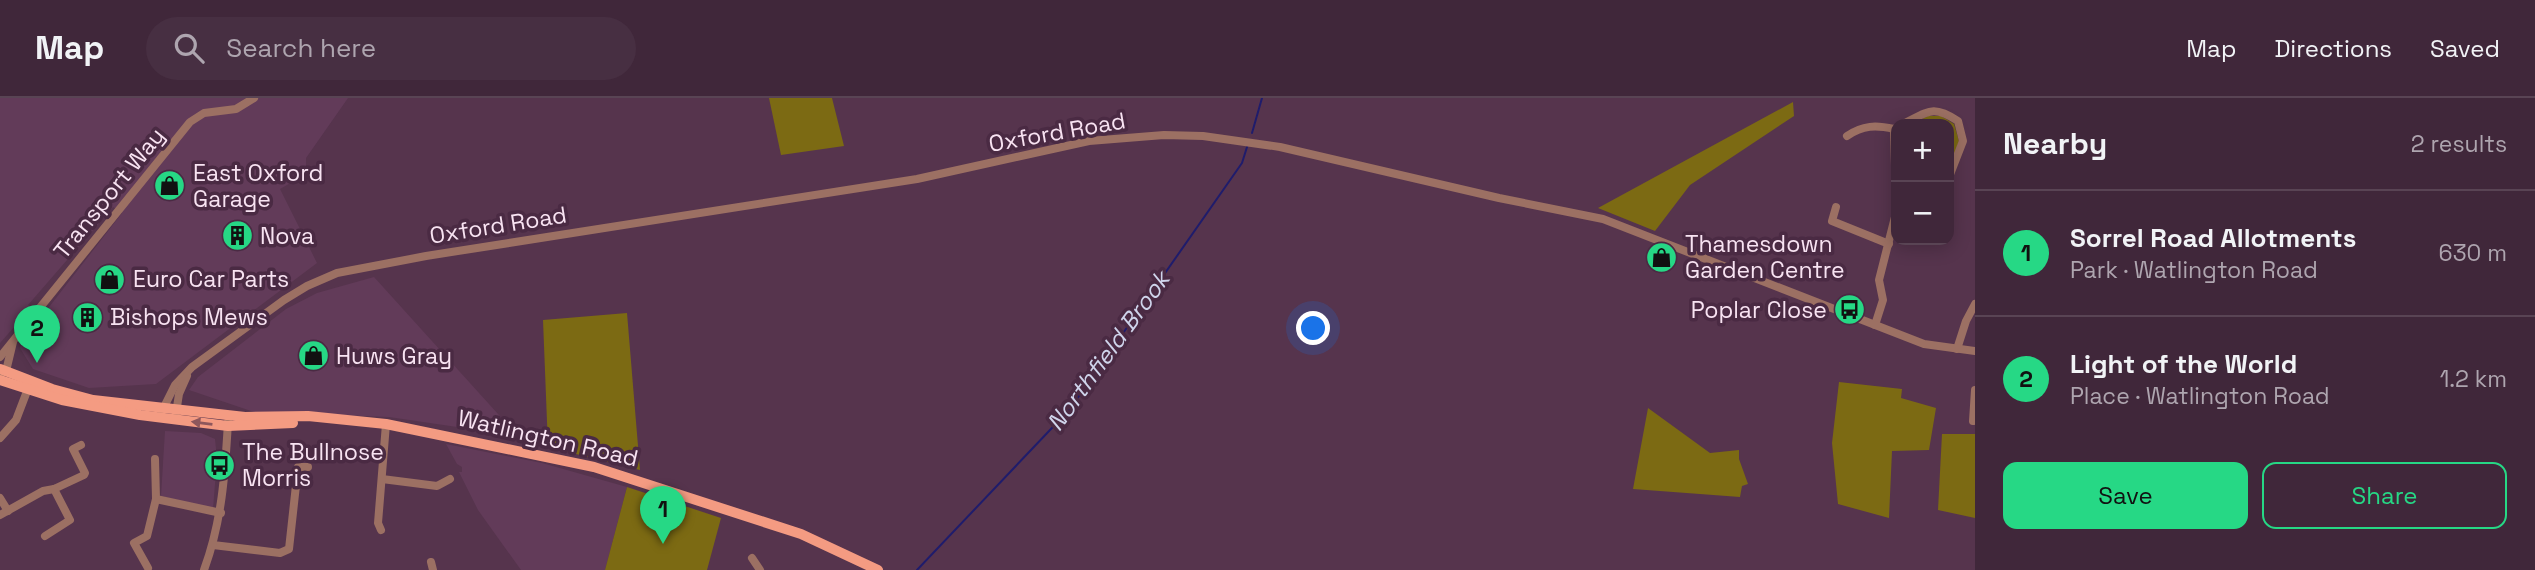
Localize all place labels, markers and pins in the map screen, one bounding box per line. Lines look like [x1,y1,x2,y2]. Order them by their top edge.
place label: East Oxford Garage [193,158,323,214]
shop icon: East Oxford Garage [153,169,187,203]
building icon: Nova [220,219,254,253]
place label: Nova [260,221,314,251]
place label: Thamesdown Garden Centre [1685,229,1845,285]
shop icon: Thamesdown Garden Centre [1645,240,1679,274]
shop icon: Euro Car Parts [93,262,127,296]
place label: Euro Car Parts [133,264,289,294]
bus stop icon: Poplar Close [1833,293,1867,327]
place label: Poplar Close [1691,295,1827,325]
building icon: Bishops Mews [70,300,104,334]
place label: Bishops Mews [110,302,268,332]
pin: 2 [14,305,60,363]
shop icon: Huws Gray [296,339,330,373]
place label: Huws Gray [336,341,452,371]
place label: The Bullnose Morris [242,437,384,493]
bus stop icon: The Bullnose Morris [202,448,236,482]
pin: 1 [640,486,686,544]

